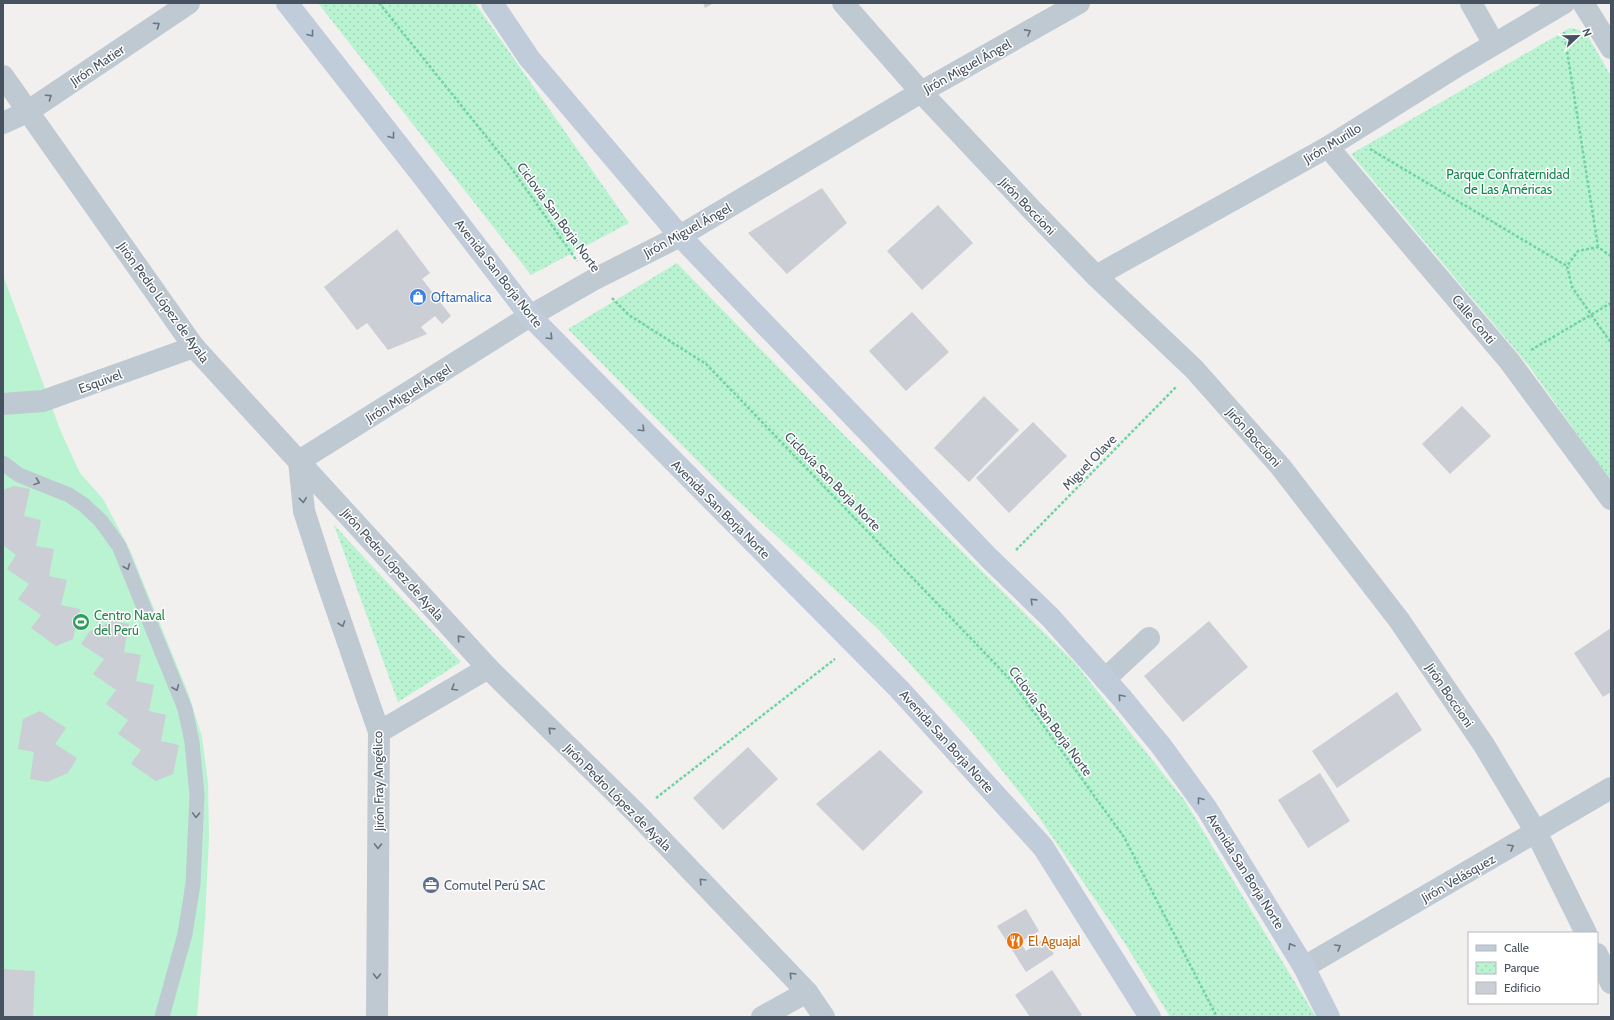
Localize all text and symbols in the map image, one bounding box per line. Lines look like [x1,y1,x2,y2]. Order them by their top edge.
north arrow [1558,16,1598,56]
one-way arrow [153,22,160,29]
text: N [1579,26,1595,38]
one-way arrow [307,29,314,36]
one-way arrow [1024,29,1031,36]
street label: Jirón Miguel Ángel [919,34,1014,97]
street label: Jirón Matier [66,41,128,89]
one-way arrow [45,94,52,102]
street label: Jirón Murillo [1299,120,1364,167]
one-way arrow [387,131,394,138]
street label: Ciclovía San Borja Norte [513,159,604,276]
park label: Parque Confraternidad de Las Américas [1446,166,1570,197]
street label: Jirón Boccioni [996,173,1059,238]
street label: Jirón Miguel Ángel [639,198,734,261]
street label: Avenida San Borja Norte [451,216,546,331]
street label: Jirón Pedro López de Ayala [114,238,214,366]
shop icon: Oftamalica [408,287,428,307]
place label: Oftamalica [431,289,492,305]
street label: Calle Conti [1449,291,1499,347]
one-way arrow [545,332,553,340]
street label: Jirón Miguel Ángel [361,359,454,426]
street label: Esquivel [76,366,124,396]
street label: Jirón Boccioni [1223,403,1285,470]
one-way arrow [637,424,644,432]
street label: Ciclovía San Borja Norte [781,428,885,535]
street label: Miguel Olave [1059,431,1120,493]
street label: Avenida San Borja Norte [668,456,774,563]
one-way arrow [33,477,40,485]
one-way arrow [298,497,307,503]
street label: Jirón Pedro López de Ayala [338,504,448,624]
one-way arrow [123,564,131,571]
one-way arrow [1030,598,1038,606]
place label: Centro Naval del Perú [94,607,165,638]
sports icon: Centro Naval del Perú [71,612,91,632]
one-way arrow [337,620,345,627]
one-way arrow [457,635,464,642]
street label: Jirón Boccioni [1422,659,1477,730]
street label: Ciclovía San Borja Norte [1005,663,1096,780]
one-way arrow [172,684,180,691]
one-way arrow [451,684,458,691]
street label: Avenida San Borja Norte [896,686,998,797]
one-way arrow [1118,694,1125,701]
one-way arrow [548,727,556,735]
street label: Jirón Fray Angélico [369,731,387,832]
street label: Jirón Pedro López de Ayala [560,739,676,855]
one-way arrow [1198,797,1205,804]
street label: Avenida San Borja Norte [1203,810,1288,932]
one-way arrow [192,812,200,818]
one-way arrow [374,843,382,849]
one-way arrow [1507,844,1514,851]
street label: Jirón Velásquez [1417,850,1498,906]
office icon: Comutel Perú SAC [421,875,441,895]
place label: Comutel Perú SAC [444,877,545,893]
one-way arrow [699,878,707,886]
restaurant icon: El Aguajal [1005,931,1025,951]
legend [1468,932,1598,1004]
place label: El Aguajal [1028,933,1081,950]
text: Calle [1504,940,1529,955]
one-way arrow [1289,943,1296,950]
one-way arrow [1334,945,1341,952]
text: Parque [1504,960,1539,975]
one-way arrow [373,973,381,979]
one-way arrow [790,973,797,980]
text: Edificio [1504,980,1541,995]

